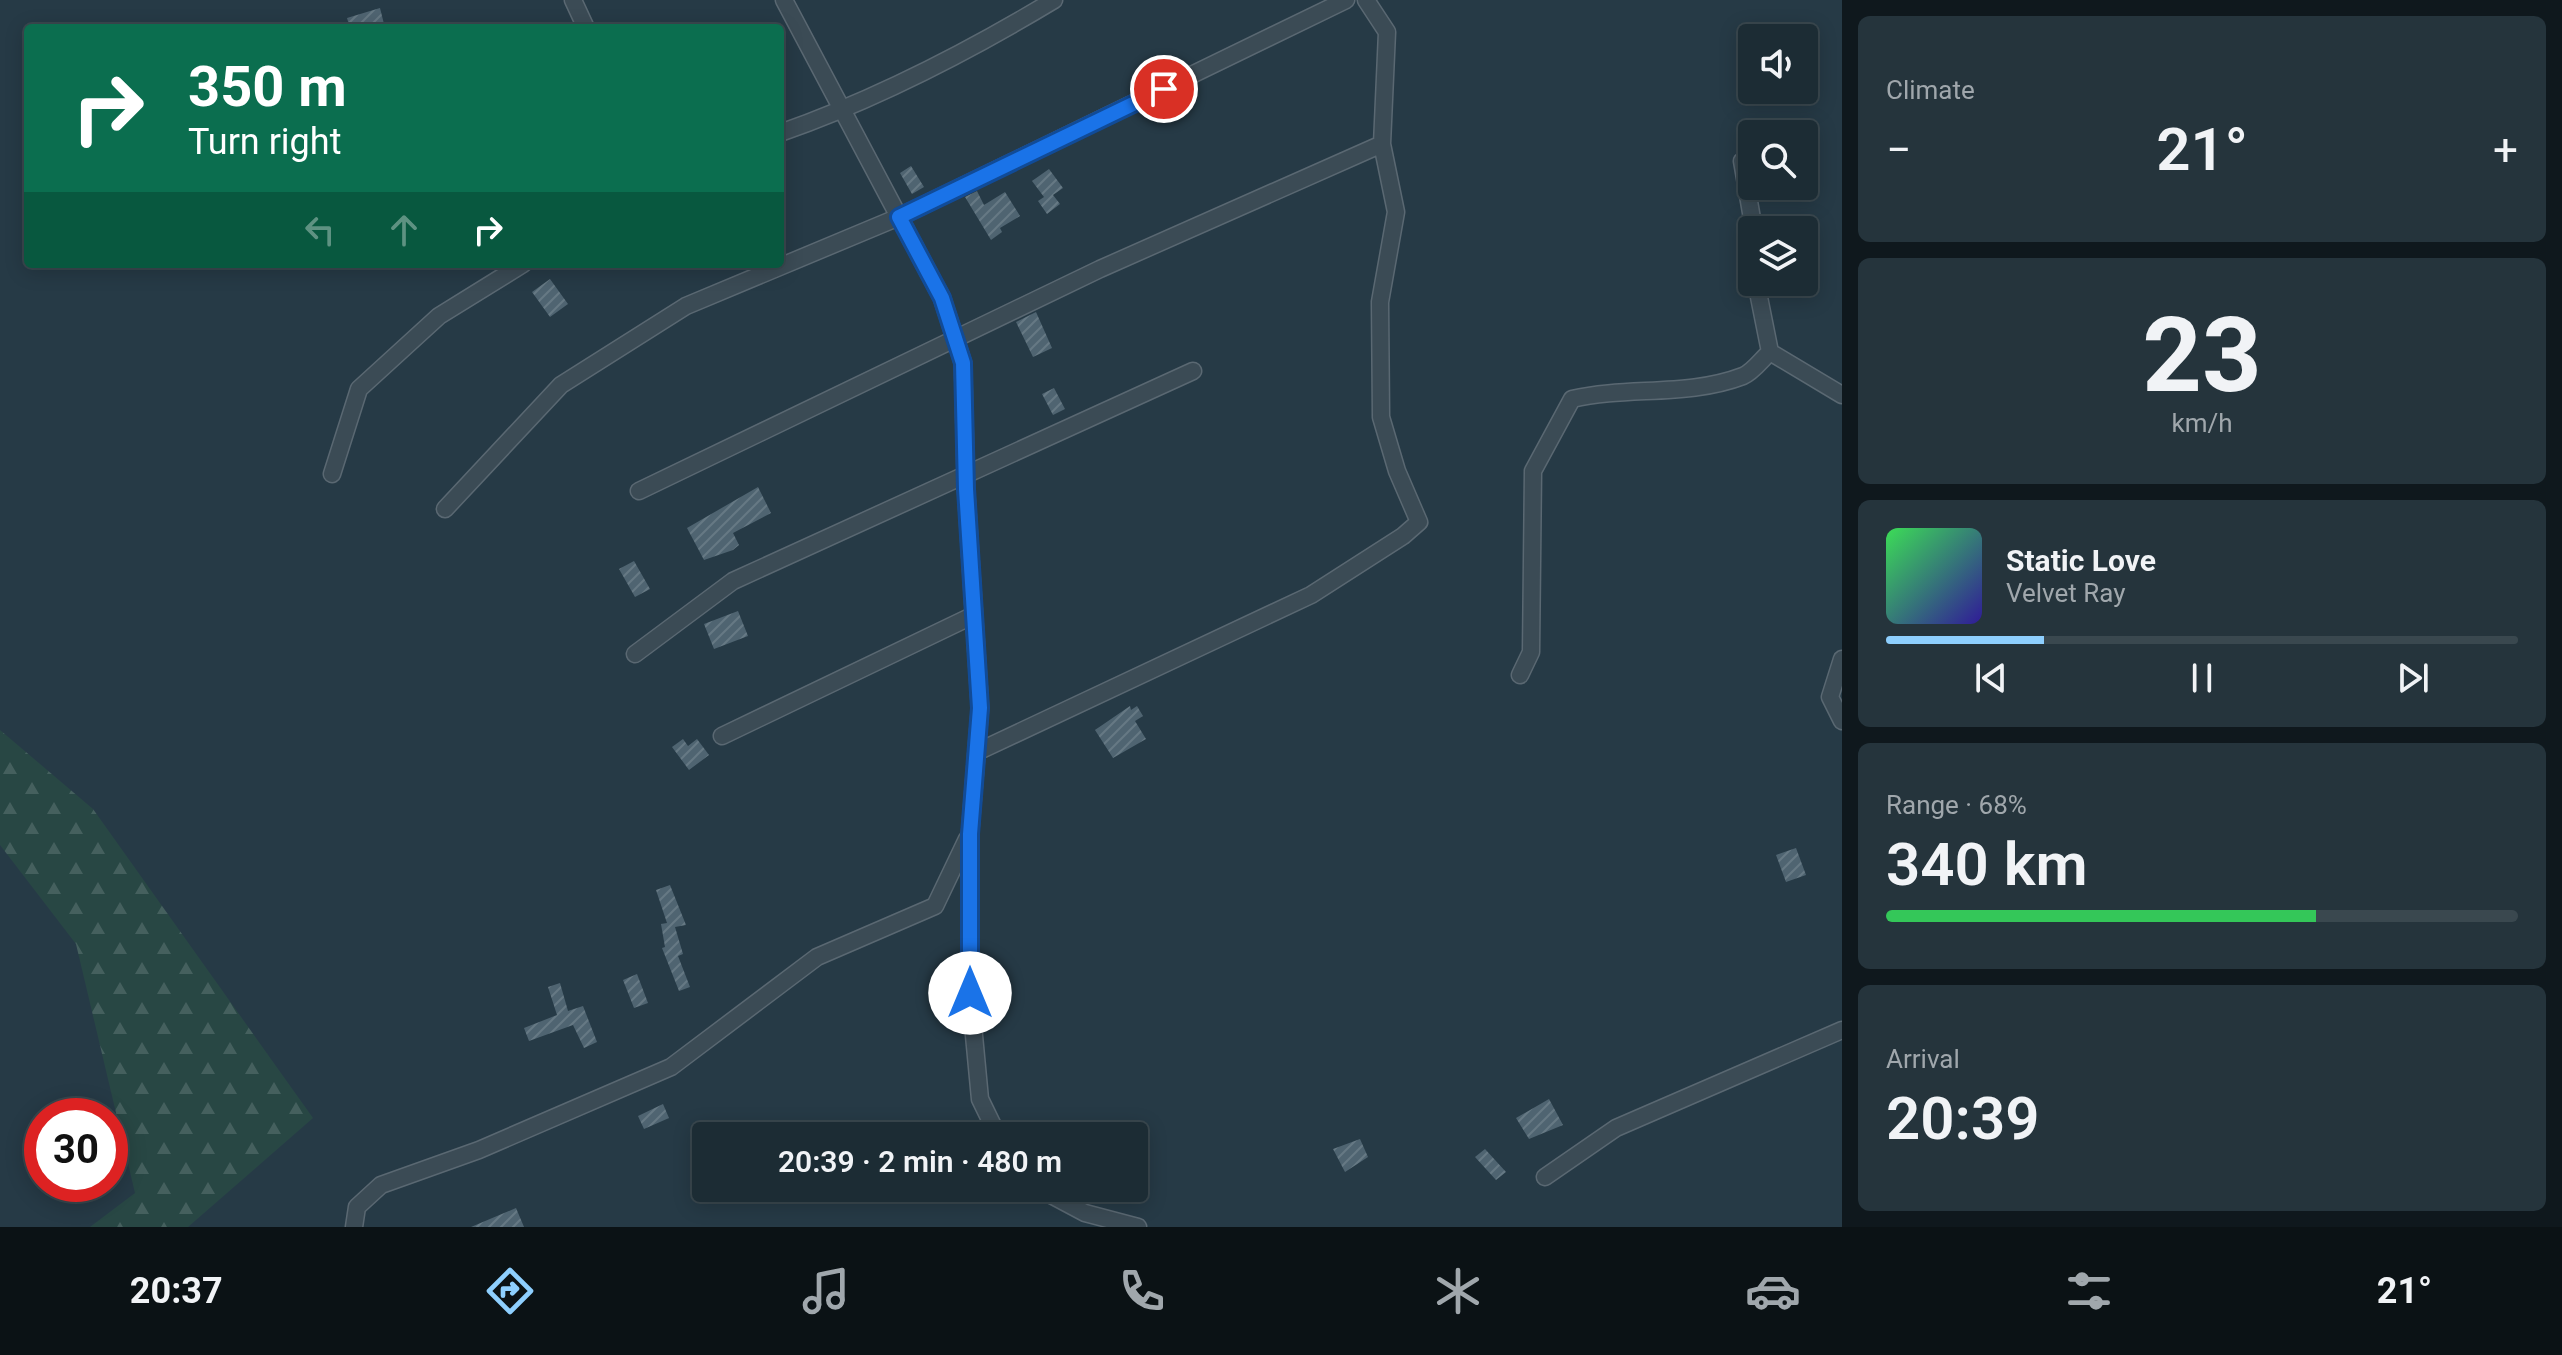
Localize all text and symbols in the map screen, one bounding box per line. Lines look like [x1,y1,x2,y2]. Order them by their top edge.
map controls [1738,24,1818,296]
button: sound [1738,24,1818,104]
text: 350 m [188,54,347,120]
pin [1130,55,1198,123]
icon: right [56,56,160,160]
icon: arrive [1142,67,1186,111]
text: Climate [1886,75,1975,105]
text: 21° [2156,114,2248,185]
button: search [1738,120,1818,200]
text: Turn right [188,121,341,163]
text: − [1886,124,1911,176]
text: + [2493,124,2518,176]
icon: left [298,208,342,252]
icon: ahead [382,208,426,252]
icon: right [466,208,510,252]
button: layers [1738,216,1818,296]
text: 23 [2142,295,2262,416]
text: km/h [2171,408,2233,438]
text: Static Love [2006,543,2156,578]
text: Velvet Ray [2006,578,2126,608]
icon: previous [1969,656,2013,700]
icon: pause [2180,656,2224,700]
icon: next [2391,656,2435,700]
text: Range · 68% [1886,790,2027,820]
text: 340 km [1886,829,2088,900]
position arrow [928,951,1012,1035]
text: Arrival [1886,1044,1960,1074]
text: 20:39 [1886,1083,2039,1154]
speed limit sign: 30 [24,1098,128,1202]
text: 20:39 · 2 min · 480 m [778,1144,1062,1179]
icon: directions [482,1263,538,1319]
icon: music [798,1263,854,1319]
icon: phone [1114,1263,1170,1319]
icon: climate [1430,1263,1486,1319]
icon: car [1745,1263,1801,1319]
icon: filters [2061,1263,2117,1319]
text: 20:37 [130,1270,223,1312]
text: 21° [2377,1270,2432,1312]

